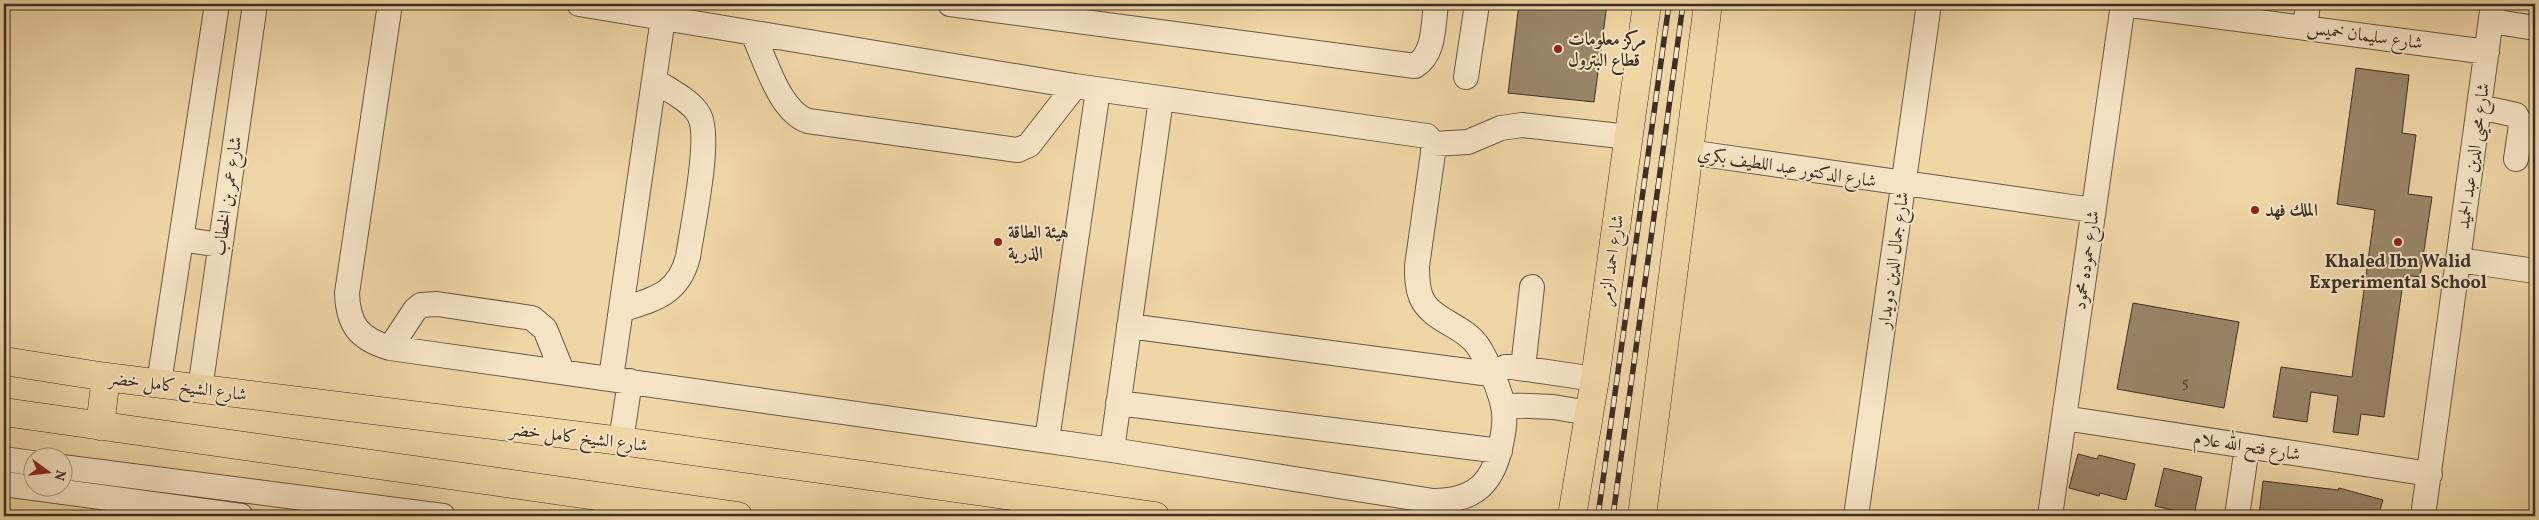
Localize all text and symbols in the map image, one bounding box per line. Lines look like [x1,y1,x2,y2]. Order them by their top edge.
street label: شارع سليمان خميس [2305,16,2424,58]
place label: مركز معلومات قطاع البترول [1568,28,1646,75]
marker: مركز معلومات قطاع البترول [1552,43,1564,55]
street label: شارع محيى الدين عبد الحميد [2452,81,2498,231]
street label: شارع عمر بن الخطاب [208,135,250,258]
street label: شارع الدكتور عبد اللطيف بكري [1695,142,1878,196]
street label: شارع جمال الدين دويدار [1872,190,1917,332]
place label: الملك فهد [2265,199,2318,224]
marker: الملك فهد [2249,204,2261,216]
street label: شارع حموده محمود [2068,209,2108,312]
street label: شارع احمد الزمر [1594,213,1632,308]
place label: هيئة الطاقة الذرية [1008,221,1069,267]
marker: هيئة الطاقة الذرية [992,236,1004,248]
marker: Khaled Ibn Walid Experimental School [2392,236,2404,248]
place label: Khaled Ibn Walid Experimental School [2309,250,2487,296]
street label: شارع الشيخ كامل خضر [105,366,248,410]
house number: 5 [2181,373,2189,394]
street label: شارع الشيخ كامل خضر [506,417,649,461]
street label: شارع فتح الله علام [2191,424,2303,470]
north arrow [22,448,72,498]
text: N [49,468,70,482]

